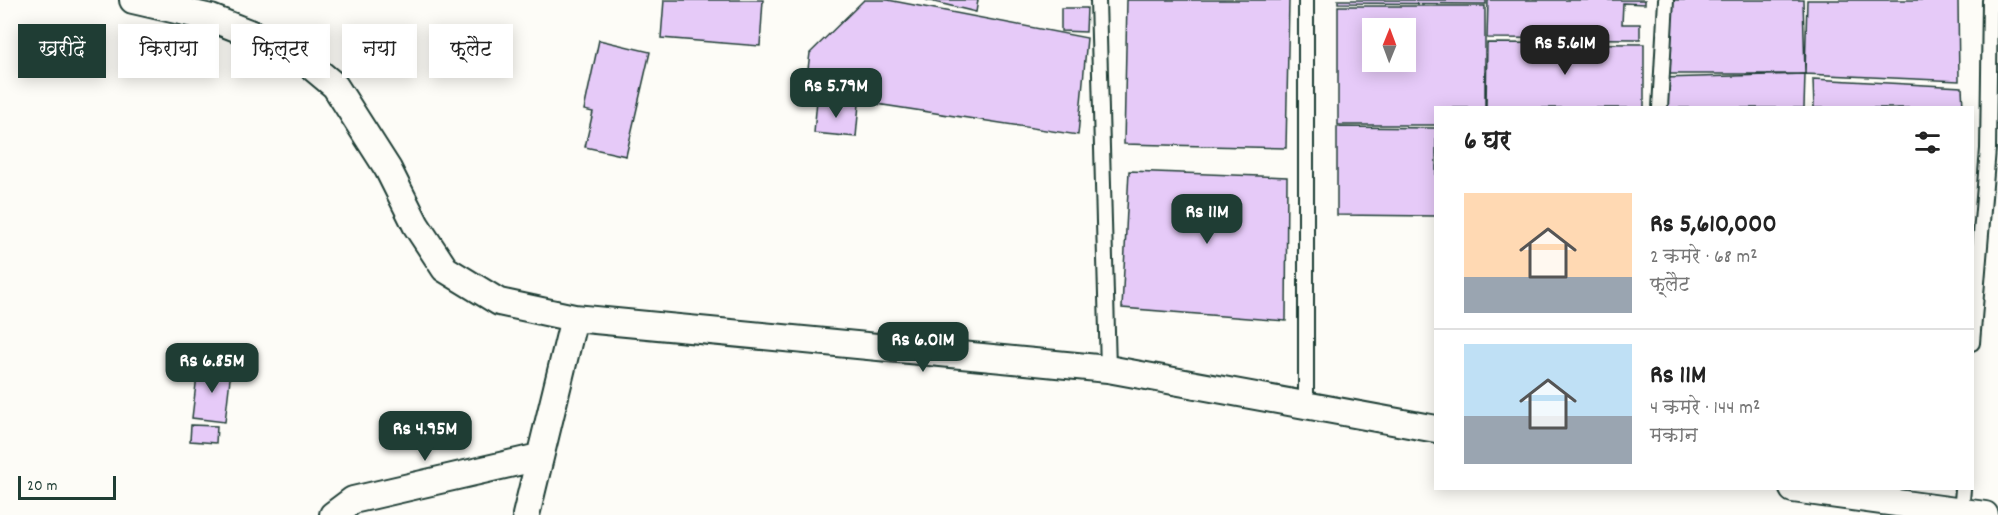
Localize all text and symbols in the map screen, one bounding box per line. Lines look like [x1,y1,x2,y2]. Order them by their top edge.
north arrow [1362,18,1416,72]
map controls [1362,18,1416,72]
chip: खरीदें [18,24,106,78]
chip: किराया [118,24,219,78]
chip: फ़िल्टर [231,24,330,78]
chip: नया [342,24,417,78]
chip: फ़्लैट [429,24,513,78]
pin: Rs 5.61M [1503,25,1627,76]
text: Rs 5.61M [1534,30,1596,58]
pin: Rs 5.79M [774,68,898,119]
text: Rs 5.79M [804,73,868,101]
text: 6 घर [1464,124,1511,161]
icon: filters [1911,126,1944,159]
pin: Rs 11M [1158,194,1256,245]
text: Rs 11M [1185,199,1229,227]
text: Rs 5,610,000 [1650,207,1777,244]
icon: home [1512,217,1584,289]
text: 2 कमरे · 68 m² [1650,244,1757,272]
text: फ़्लैट [1650,272,1690,300]
pin: Rs 6.01M [861,322,985,373]
text: Rs 6.01M [892,327,954,355]
pin: Rs 6.85M [150,343,274,394]
text: Rs 6.85M [180,348,244,376]
text: Rs 11M [1650,358,1706,395]
icon: home [1512,368,1584,440]
text: 4 कमरे · 144 m² [1650,395,1760,423]
pin: Rs 4.95M [363,411,487,462]
text: Rs 4.95M [393,416,457,444]
text: मकान [1650,423,1698,451]
scale bar [18,473,116,500]
text: 20 m [27,475,57,498]

